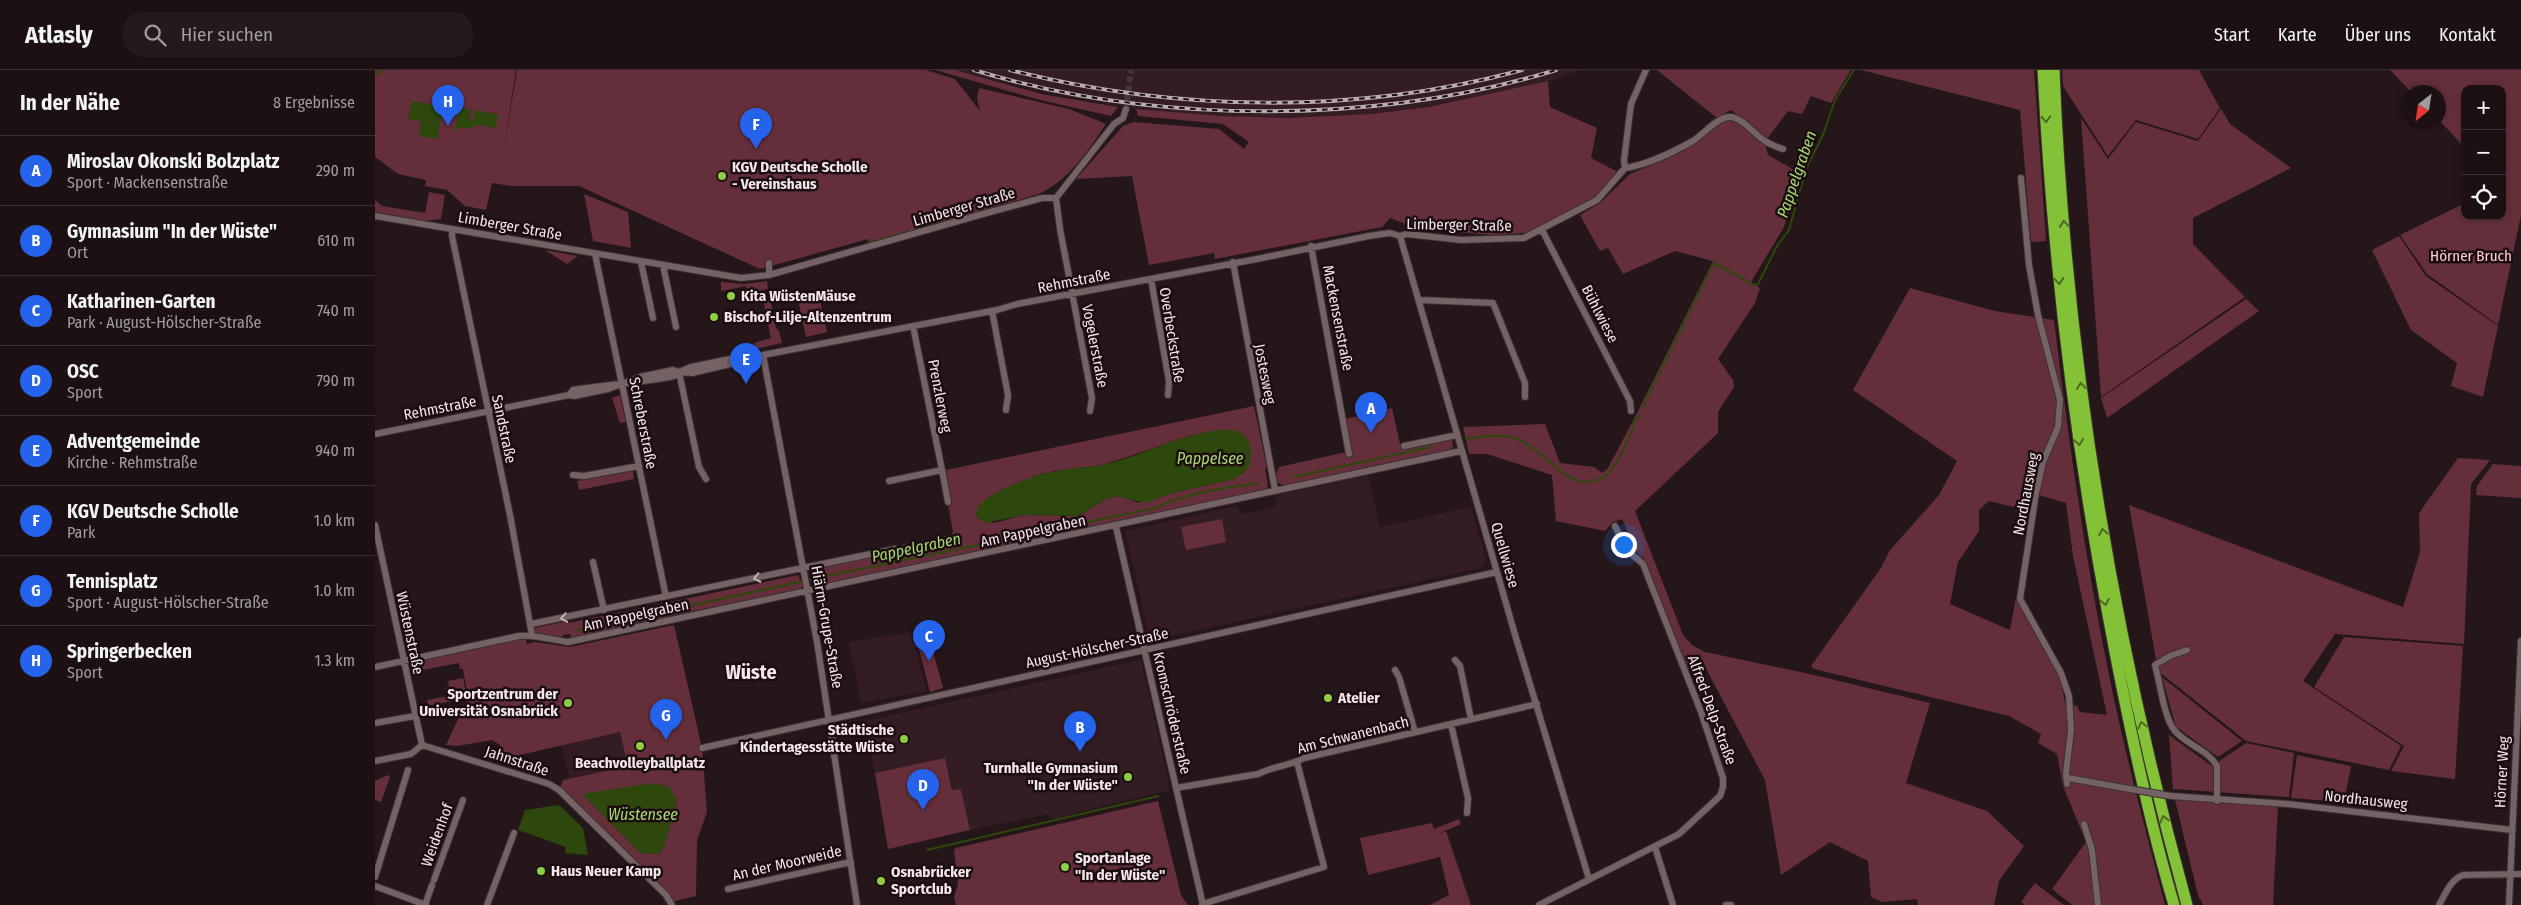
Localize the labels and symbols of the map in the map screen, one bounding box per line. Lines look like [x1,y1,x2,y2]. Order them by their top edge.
pin: H [432,85,464,126]
north arrow [2401,85,2446,130]
pin: F [740,108,772,149]
one-way arrow [2040,115,2051,123]
water label: Pappelgraben [1773,128,1820,220]
place label: KGV Deutsche Scholle - Vereinshaus [732,158,868,193]
marker: KGV Deutsche Scholle - Vereinshaus [716,170,728,182]
street label: Limberger Straße [911,184,1017,230]
street label: Limberger Straße [457,208,563,244]
street label: Limberger Straße [1406,215,1512,235]
one-way arrow [2059,220,2070,228]
park label: Hörner Bruch [2430,247,2512,265]
street label: Mackensenstraße [1319,264,1357,372]
street label: Rehmstraße [1036,265,1112,297]
one-way arrow [2053,277,2064,285]
street label: Bühlwiese [1578,282,1622,346]
street label: Overbeckstraße [1156,286,1188,384]
place label: Kita WüstenMäuse [741,287,856,305]
marker: Kita WüstenMäuse [725,290,737,302]
street label: Vogelerstraße [1078,303,1112,389]
place label: Bischof-Lilje-Altenzentrum [724,308,892,326]
marker: Bischof-Lilje-Altenzentrum [708,311,720,323]
street label: Jostesweg [1250,342,1280,406]
pin: E [730,343,762,384]
street label: Prenzlerweg [924,358,956,434]
street label: Schreberstraße [625,375,661,471]
one-way arrow [2076,381,2087,389]
street label: Rehmstraße [402,392,478,424]
pin: A [1355,392,1387,433]
street label: Sandstraße [488,393,520,465]
one-way arrow [2073,438,2083,446]
water label: Pappelsee [1177,449,1244,468]
street label: Nordhausweg [2009,451,2043,537]
street label: Am Pappelgraben [979,511,1087,551]
street label: Quellwiese [1487,520,1523,590]
one-way arrow [2099,527,2109,536]
water label: Pappelgraben [870,529,962,566]
your location [1611,532,1637,558]
street label: Hiärm-Grupe-Straße [807,564,847,690]
one-way arrow [752,572,761,582]
street label: Wüstenstraße [392,590,428,676]
street label: Am Pappelgraben [582,595,690,635]
one-way arrow [2100,598,2110,607]
one-way arrow [559,613,568,623]
pin: C [913,620,945,661]
street label: August-Hölscher-Straße [1024,624,1170,672]
street label: Kromschröderstraße [1149,650,1195,776]
street label: Alfred-Delp-Straße [1684,653,1740,767]
district label: Wüste [725,660,777,684]
place label: Sportzentrum der Universität Osnabrück [419,685,559,720]
place label: Atelier [1337,689,1380,707]
marker: Atelier [1322,692,1334,704]
marker: Sportzentrum der Universität Osnabrück [562,697,574,709]
pin: G [650,699,682,740]
pin: B [1064,711,1096,752]
street label: Am Schwanenbach [1295,712,1411,758]
place label: Städtische Kindertagesstätte Wüste [740,721,894,756]
one-way arrow [2137,721,2148,730]
marker: Städtische Kindertagesstätte Wüste [898,733,910,745]
street label: Hörner Weg [2491,736,2513,808]
marker: Beachvolleyballplatz [634,740,646,752]
street label: Jahnstraße [483,742,551,780]
place label: Beachvolleyballplatz [575,754,706,772]
place label: Turnhalle Gymnasium "In der Wüste" [984,759,1118,794]
pin: D [907,769,939,810]
marker: Turnhalle Gymnasium "In der Wüste" [1122,771,1134,783]
street label: Nordhausweg [2324,787,2408,813]
street label: Weidenhof [417,800,457,869]
water label: Wüstensee [608,805,678,824]
one-way arrow [2159,815,2170,824]
street label: An der Moorweide [731,842,843,884]
place label: Sportanlage "In der Wüste" [1075,849,1165,884]
marker: Sportanlage "In der Wüste" [1059,861,1071,873]
place label: Haus Neuer Kamp [551,862,661,880]
place label: Osnabrücker Sportclub [891,863,971,898]
marker: Haus Neuer Kamp [535,865,547,877]
marker: Osnabrücker Sportclub [875,875,887,887]

